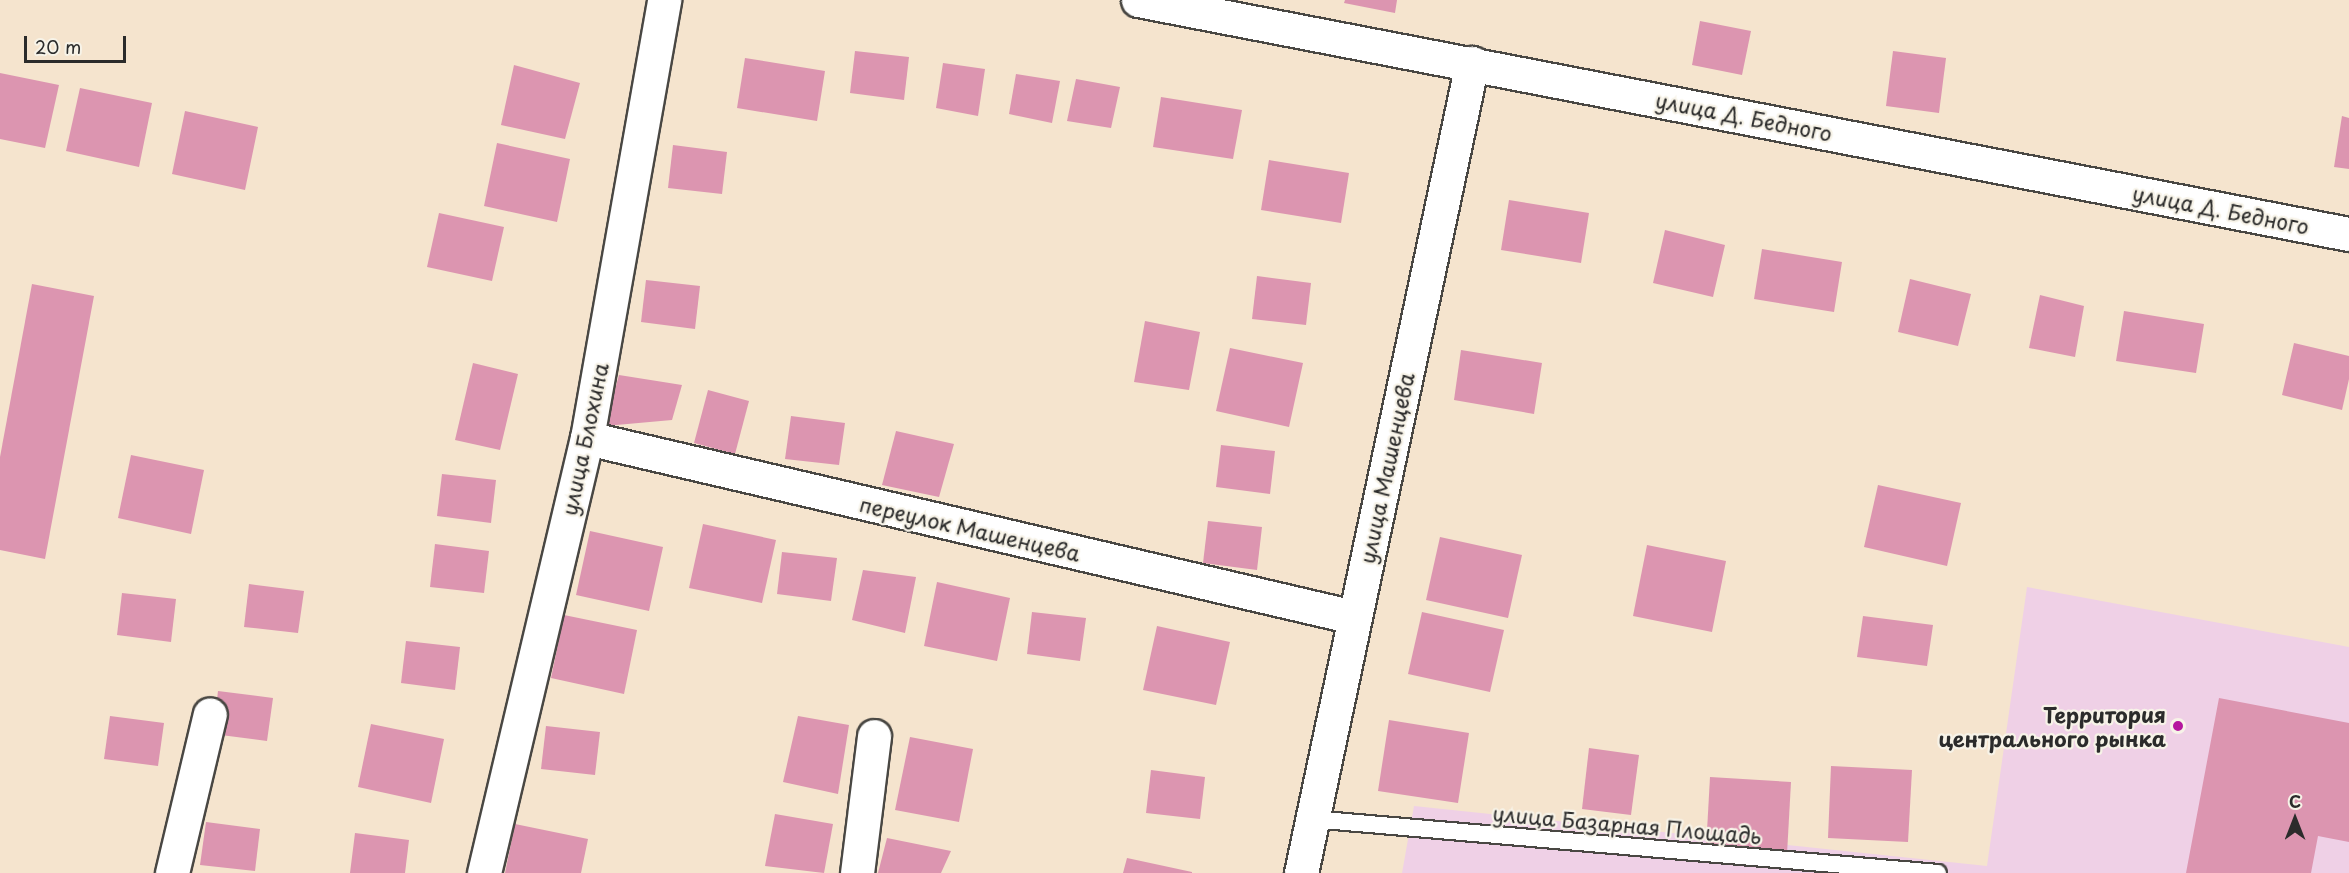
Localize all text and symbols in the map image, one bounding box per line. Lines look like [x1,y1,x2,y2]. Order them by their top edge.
scale bar [27,24,129,62]
text: 20 m [35,33,81,60]
street label: улица Д. Бедного [1653,86,1835,146]
street label: улица Д. Бедного [2130,179,2312,239]
street label: улица Блохина [555,360,613,518]
street label: улица Машенцева [1353,370,1419,566]
street label: переулок Машенцева [857,490,1083,566]
place label: Территория центрального рынка [1937,701,2166,751]
marker: Территория центрального рынка [2171,719,2185,733]
north arrow [2265,789,2325,849]
text: С [2289,789,2301,813]
street label: улица Базарная Площадь [1491,800,1763,848]

